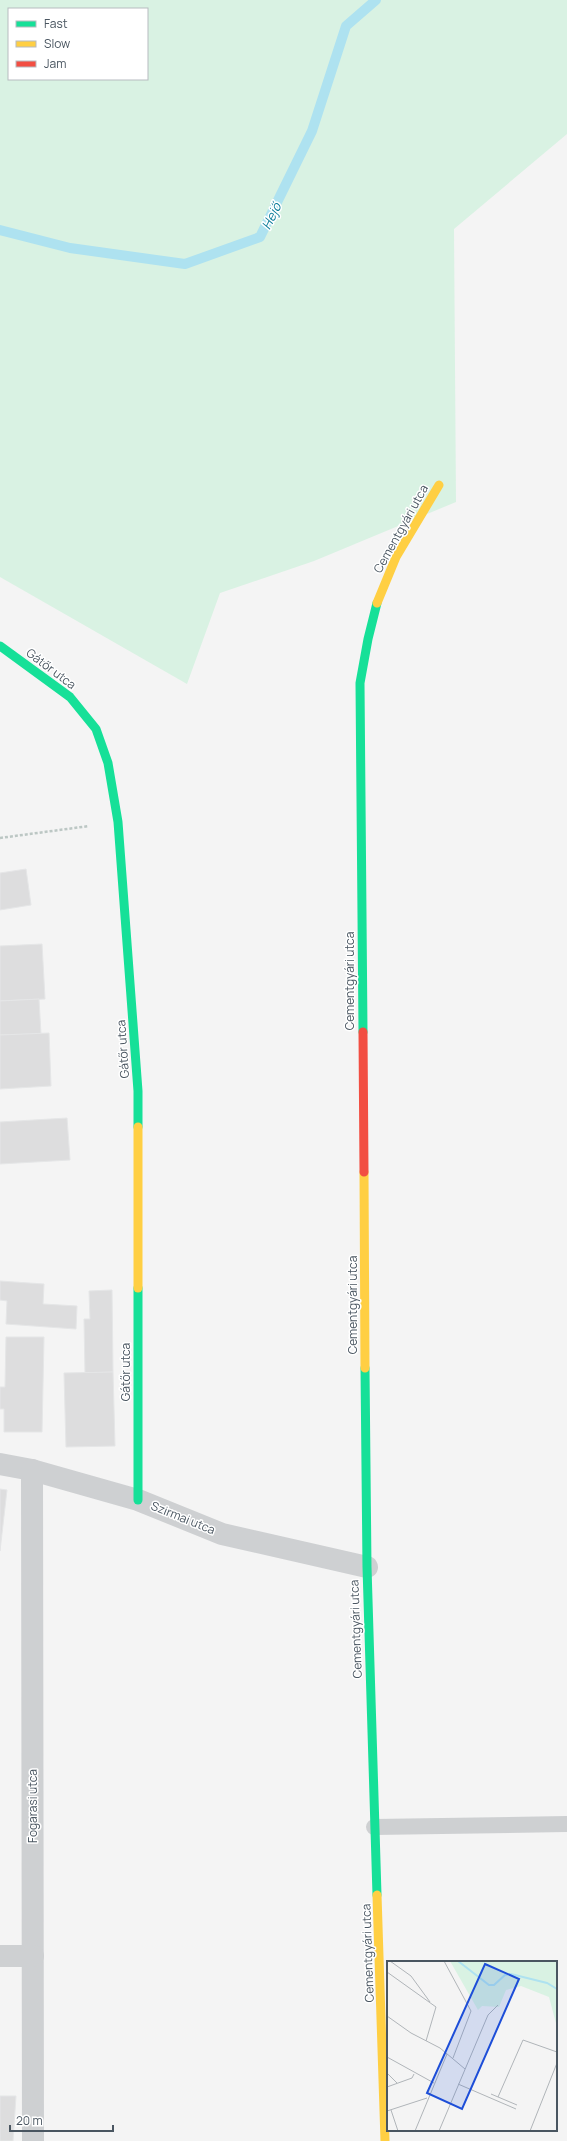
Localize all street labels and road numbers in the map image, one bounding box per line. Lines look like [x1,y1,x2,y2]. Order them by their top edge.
street label: Cementgyári utca [369,481,432,576]
street label: Gátőr utca [23,644,80,693]
street label: Cementgyári utca [341,932,358,1030]
street label: Gátőr utca [112,1019,133,1079]
street label: Cementgyári utca [344,1256,361,1354]
street label: Gátőr utca [117,1343,134,1401]
street label: Szirmai utca [149,1497,218,1538]
street label: Cementgyári utca [345,1579,366,1679]
street label: Fogarasi utca [24,1769,41,1843]
street label: Cementgyári utca [357,1903,378,2003]

